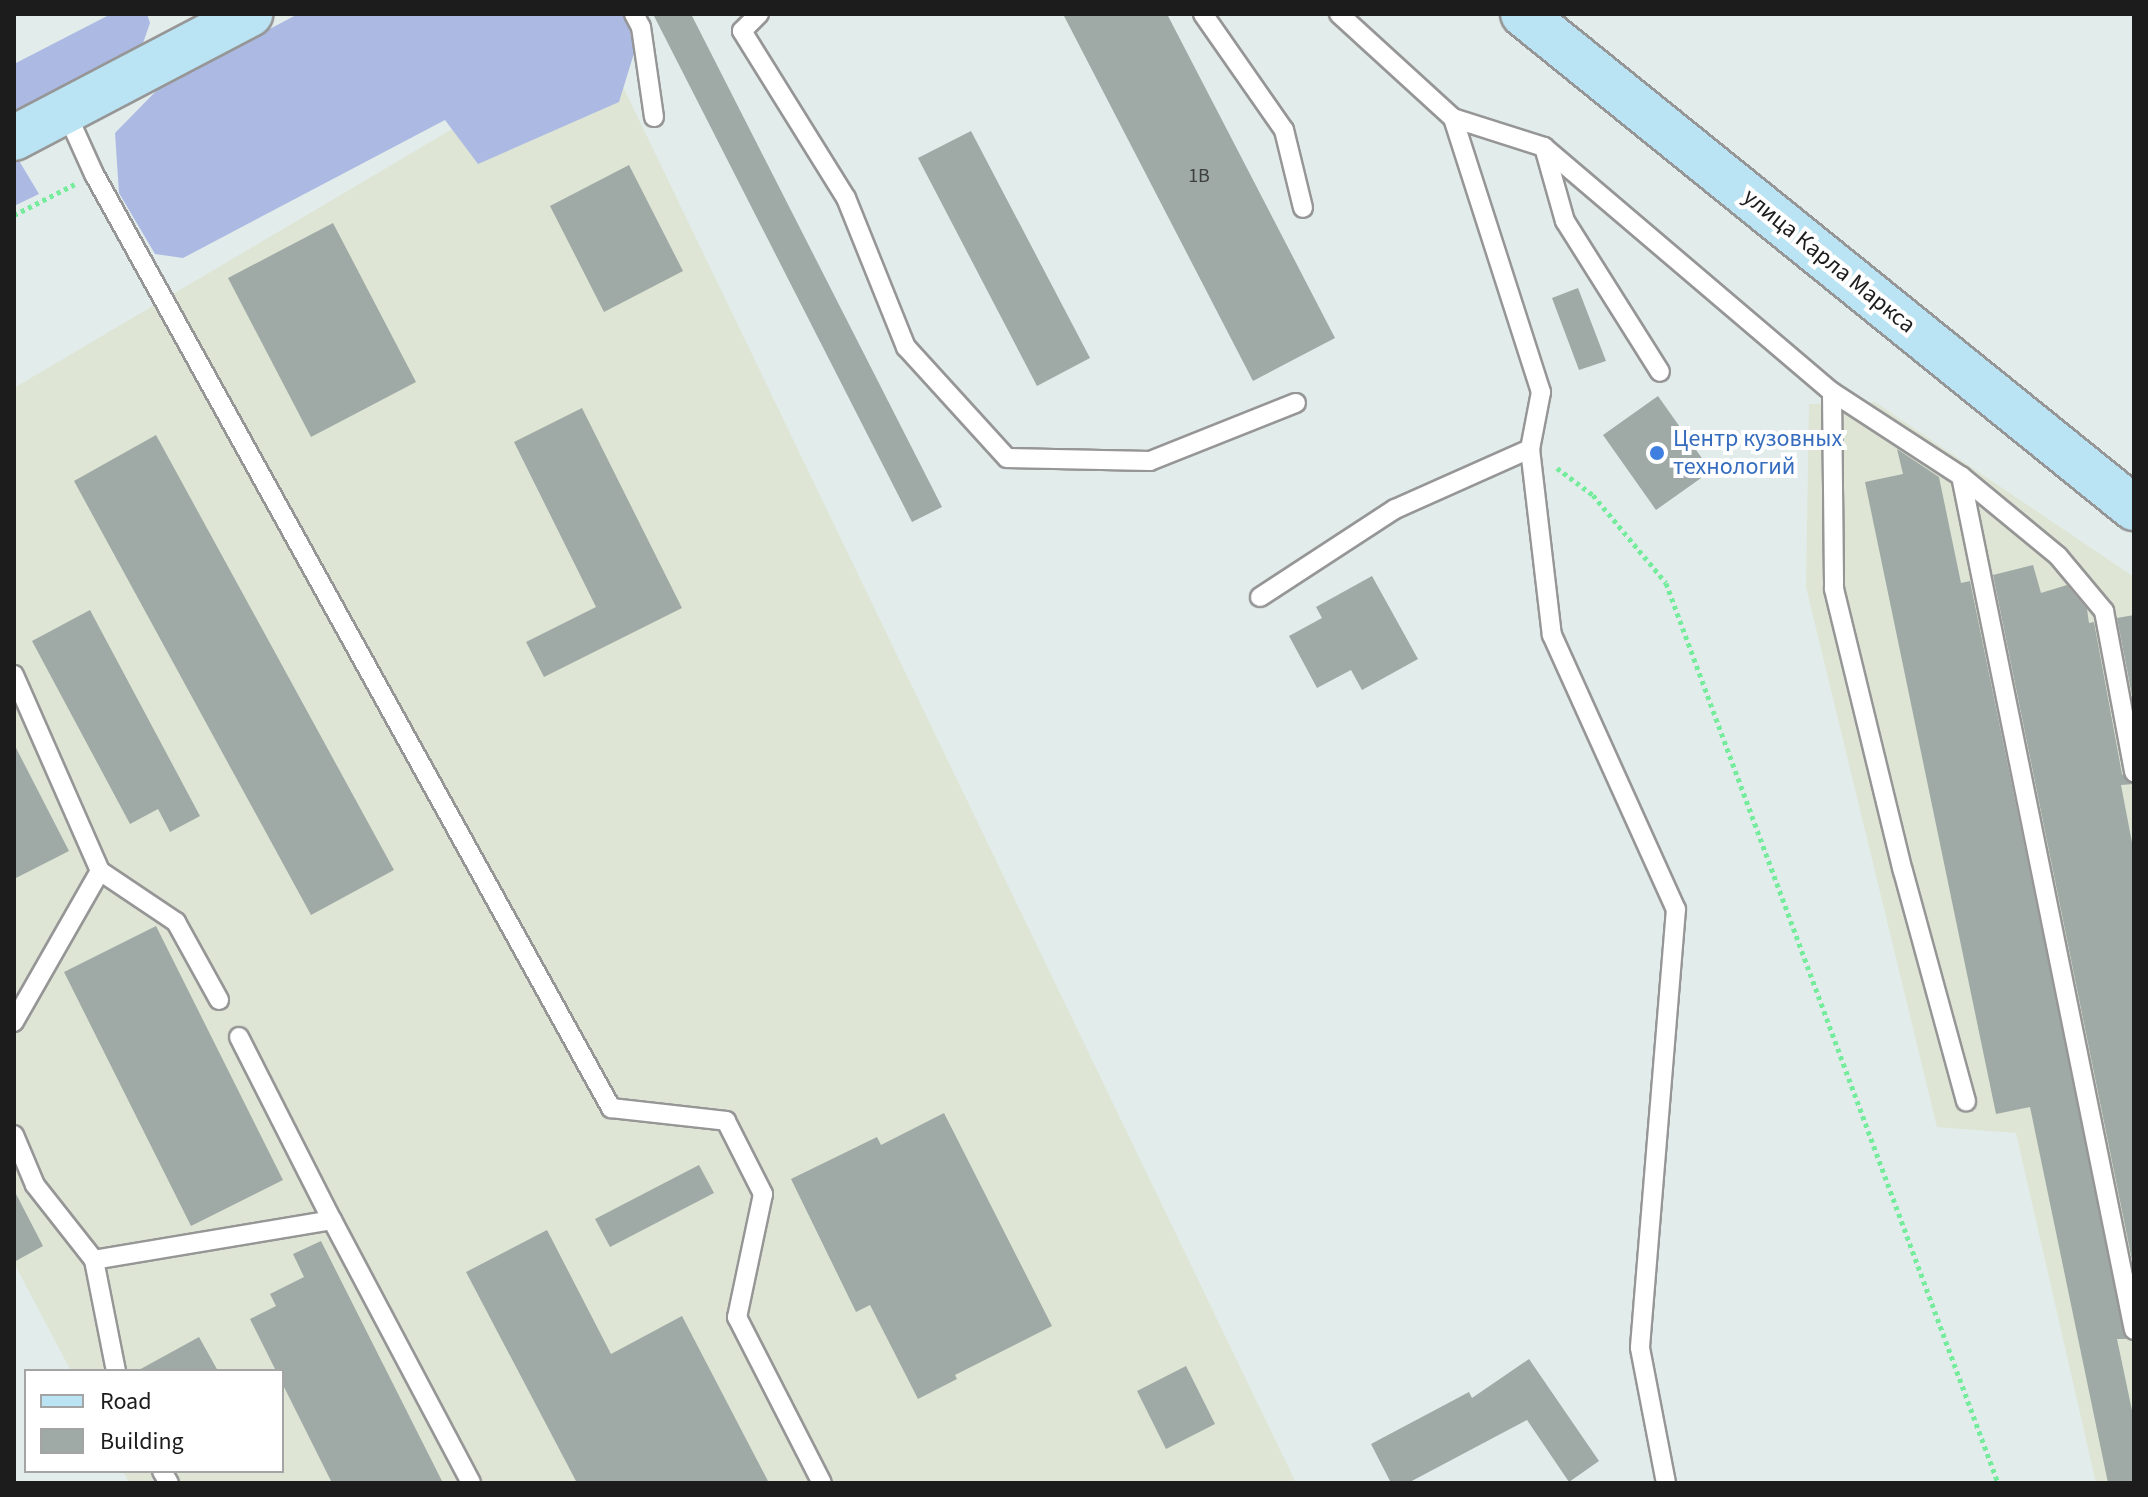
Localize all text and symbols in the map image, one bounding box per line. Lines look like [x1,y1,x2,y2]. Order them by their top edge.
house number: 1В [1188,164,1210,188]
street label: улица Карла Маркса [1737,183,1921,339]
place label: Центр кузовных технологий [1673,425,1842,481]
marker: Центр кузовных технологий [1648,444,1666,462]
legend [24,1369,284,1473]
text: Road [100,1384,152,1419]
text: Building [100,1424,184,1459]

